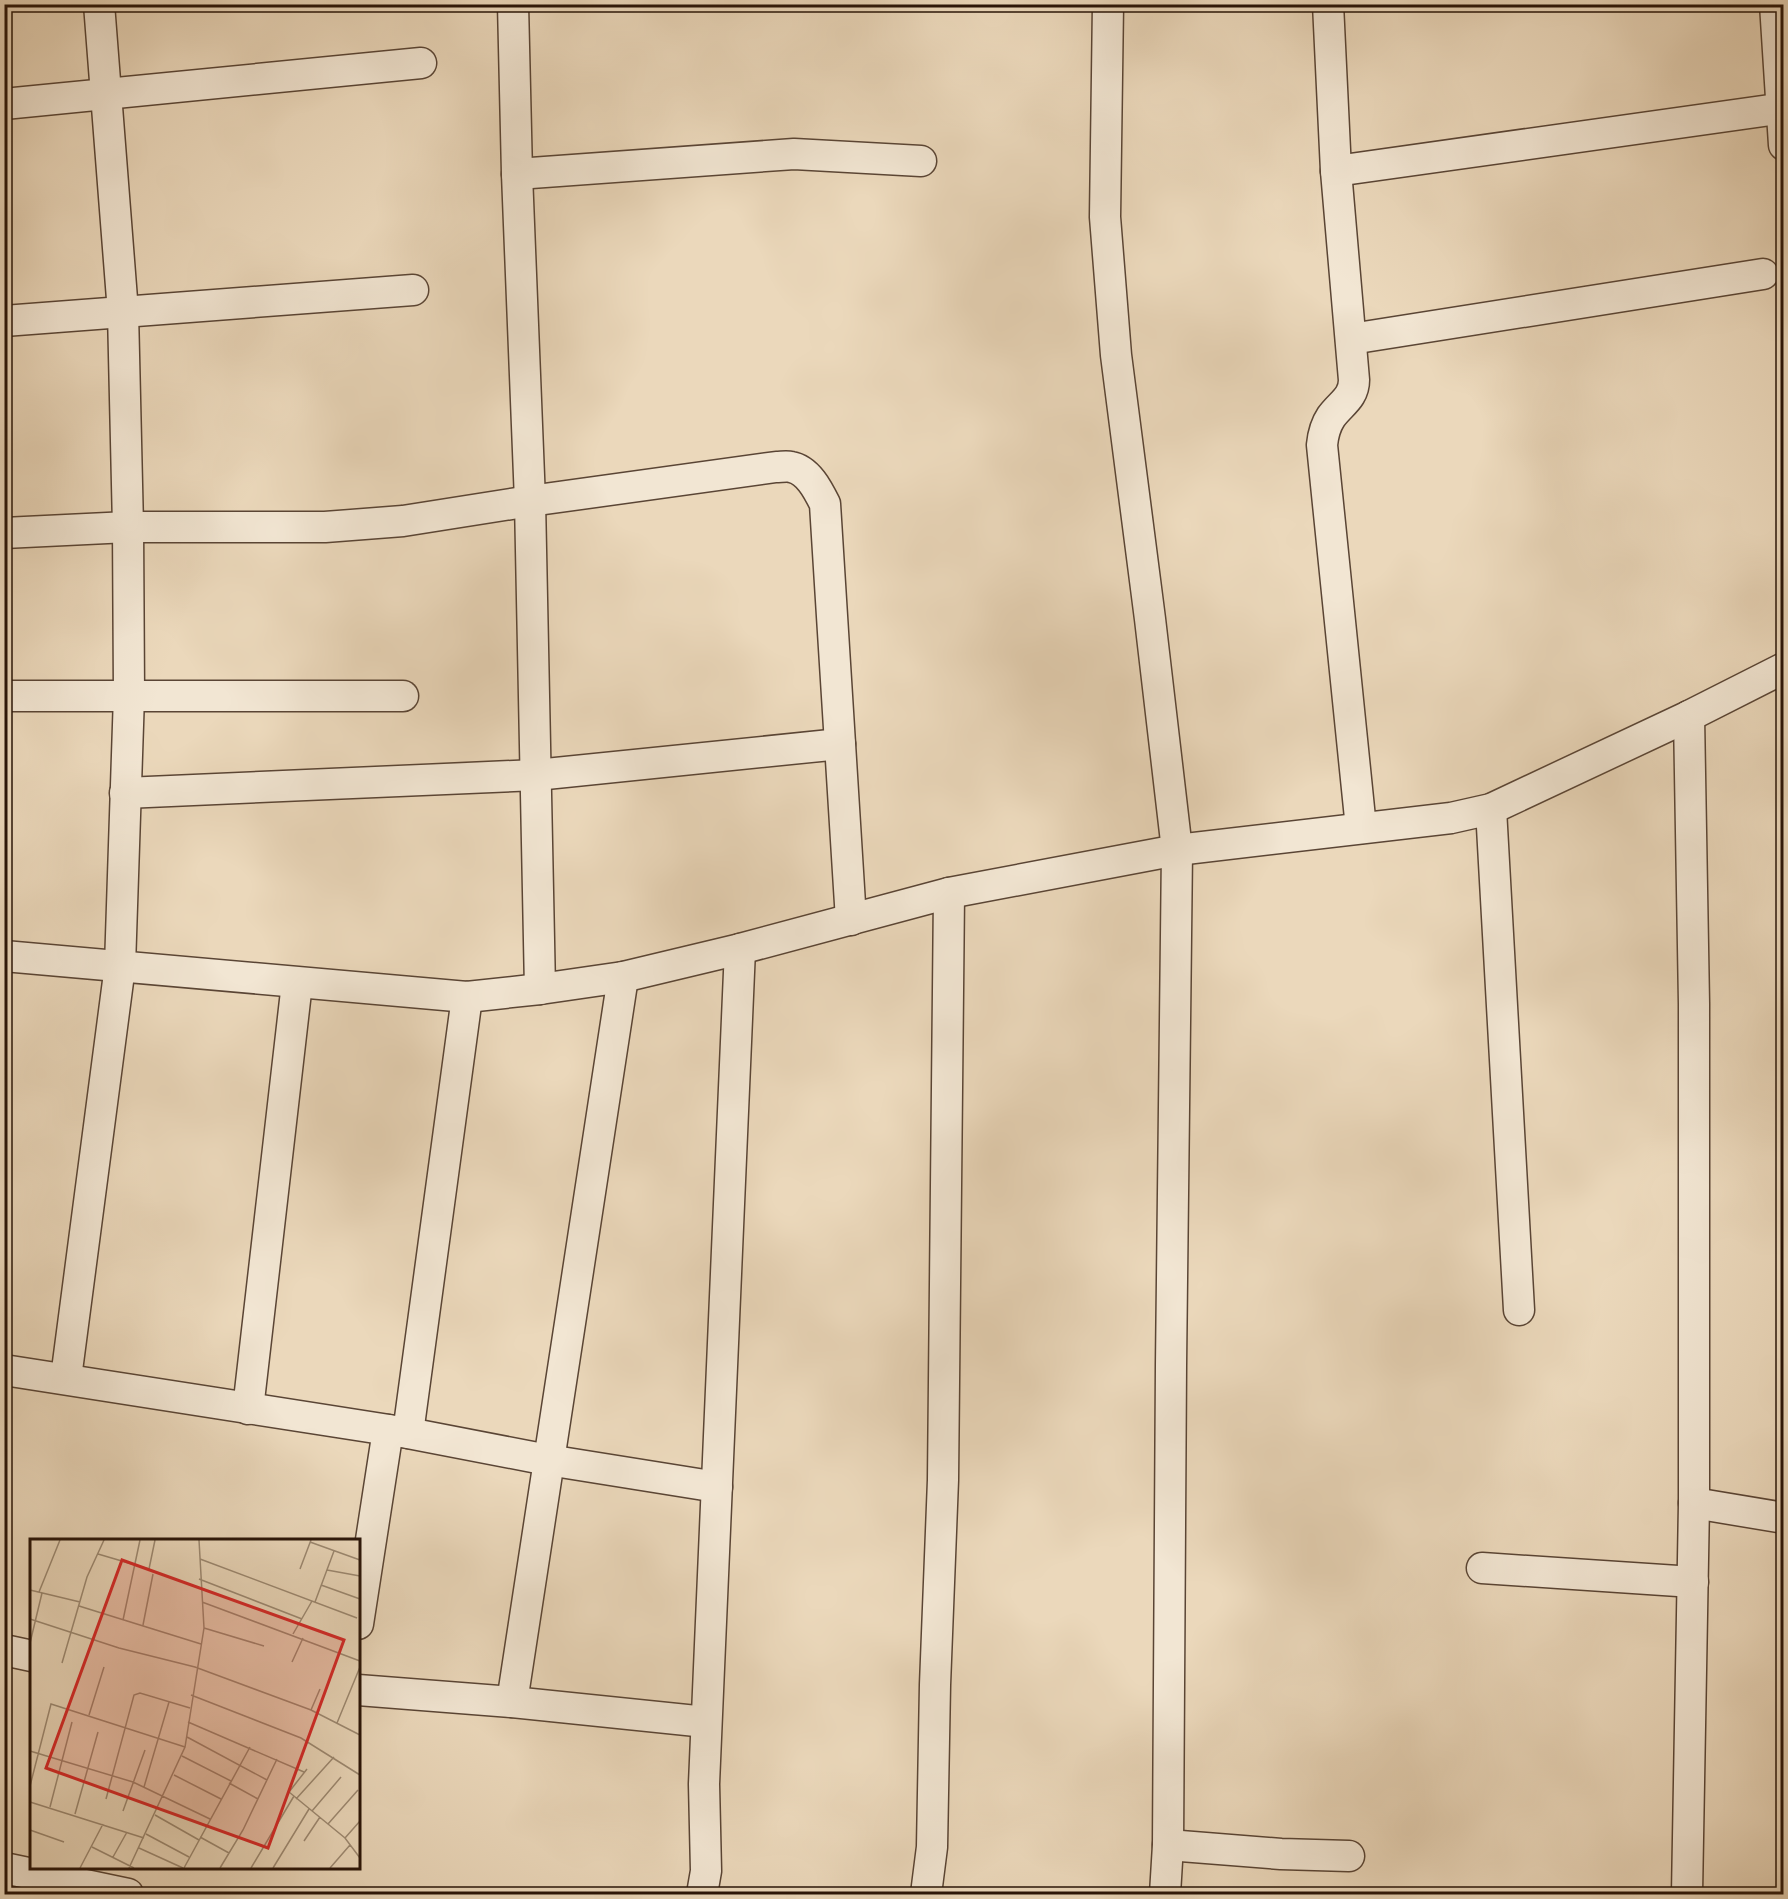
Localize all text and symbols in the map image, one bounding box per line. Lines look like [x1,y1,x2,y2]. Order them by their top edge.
inset map [30,1539,360,1869]

